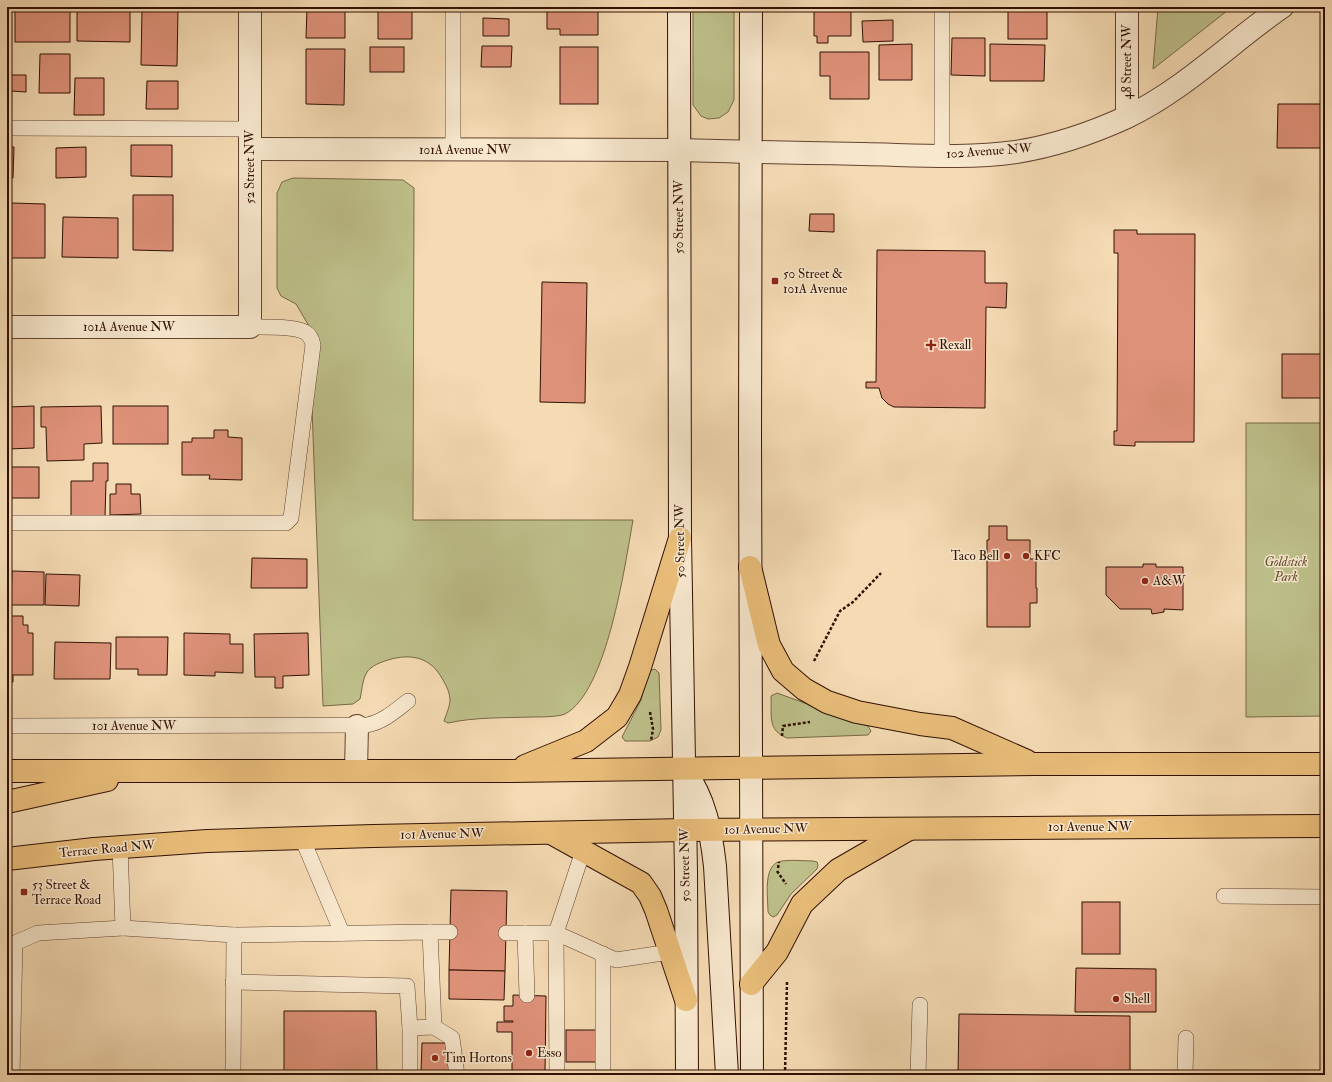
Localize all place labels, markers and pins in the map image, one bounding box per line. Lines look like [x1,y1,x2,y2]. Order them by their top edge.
place label: 50 Street & 101A Avenue [783,266,848,297]
marker: 50 Street & 101A Avenue [770,276,780,286]
place label: Rexall [939,337,972,353]
marker: Rexall [926,340,936,350]
place label: Taco Bell [951,548,1000,564]
place label: KFC [1034,548,1061,564]
marker: Taco Bell [1002,551,1012,561]
marker: KFC [1021,551,1031,561]
place label: A&W [1152,573,1186,589]
marker: A&W [1140,576,1150,586]
place label: 53 Street & Terrace Road [32,877,102,908]
marker: 53 Street & Terrace Road [19,887,29,897]
place label: Shell [1124,991,1151,1007]
marker: Shell [1111,994,1121,1004]
place label: Esso [537,1045,562,1061]
marker: Esso [524,1048,534,1058]
place label: Tim Hortons [443,1050,512,1066]
marker: Tim Hortons [430,1053,440,1063]

